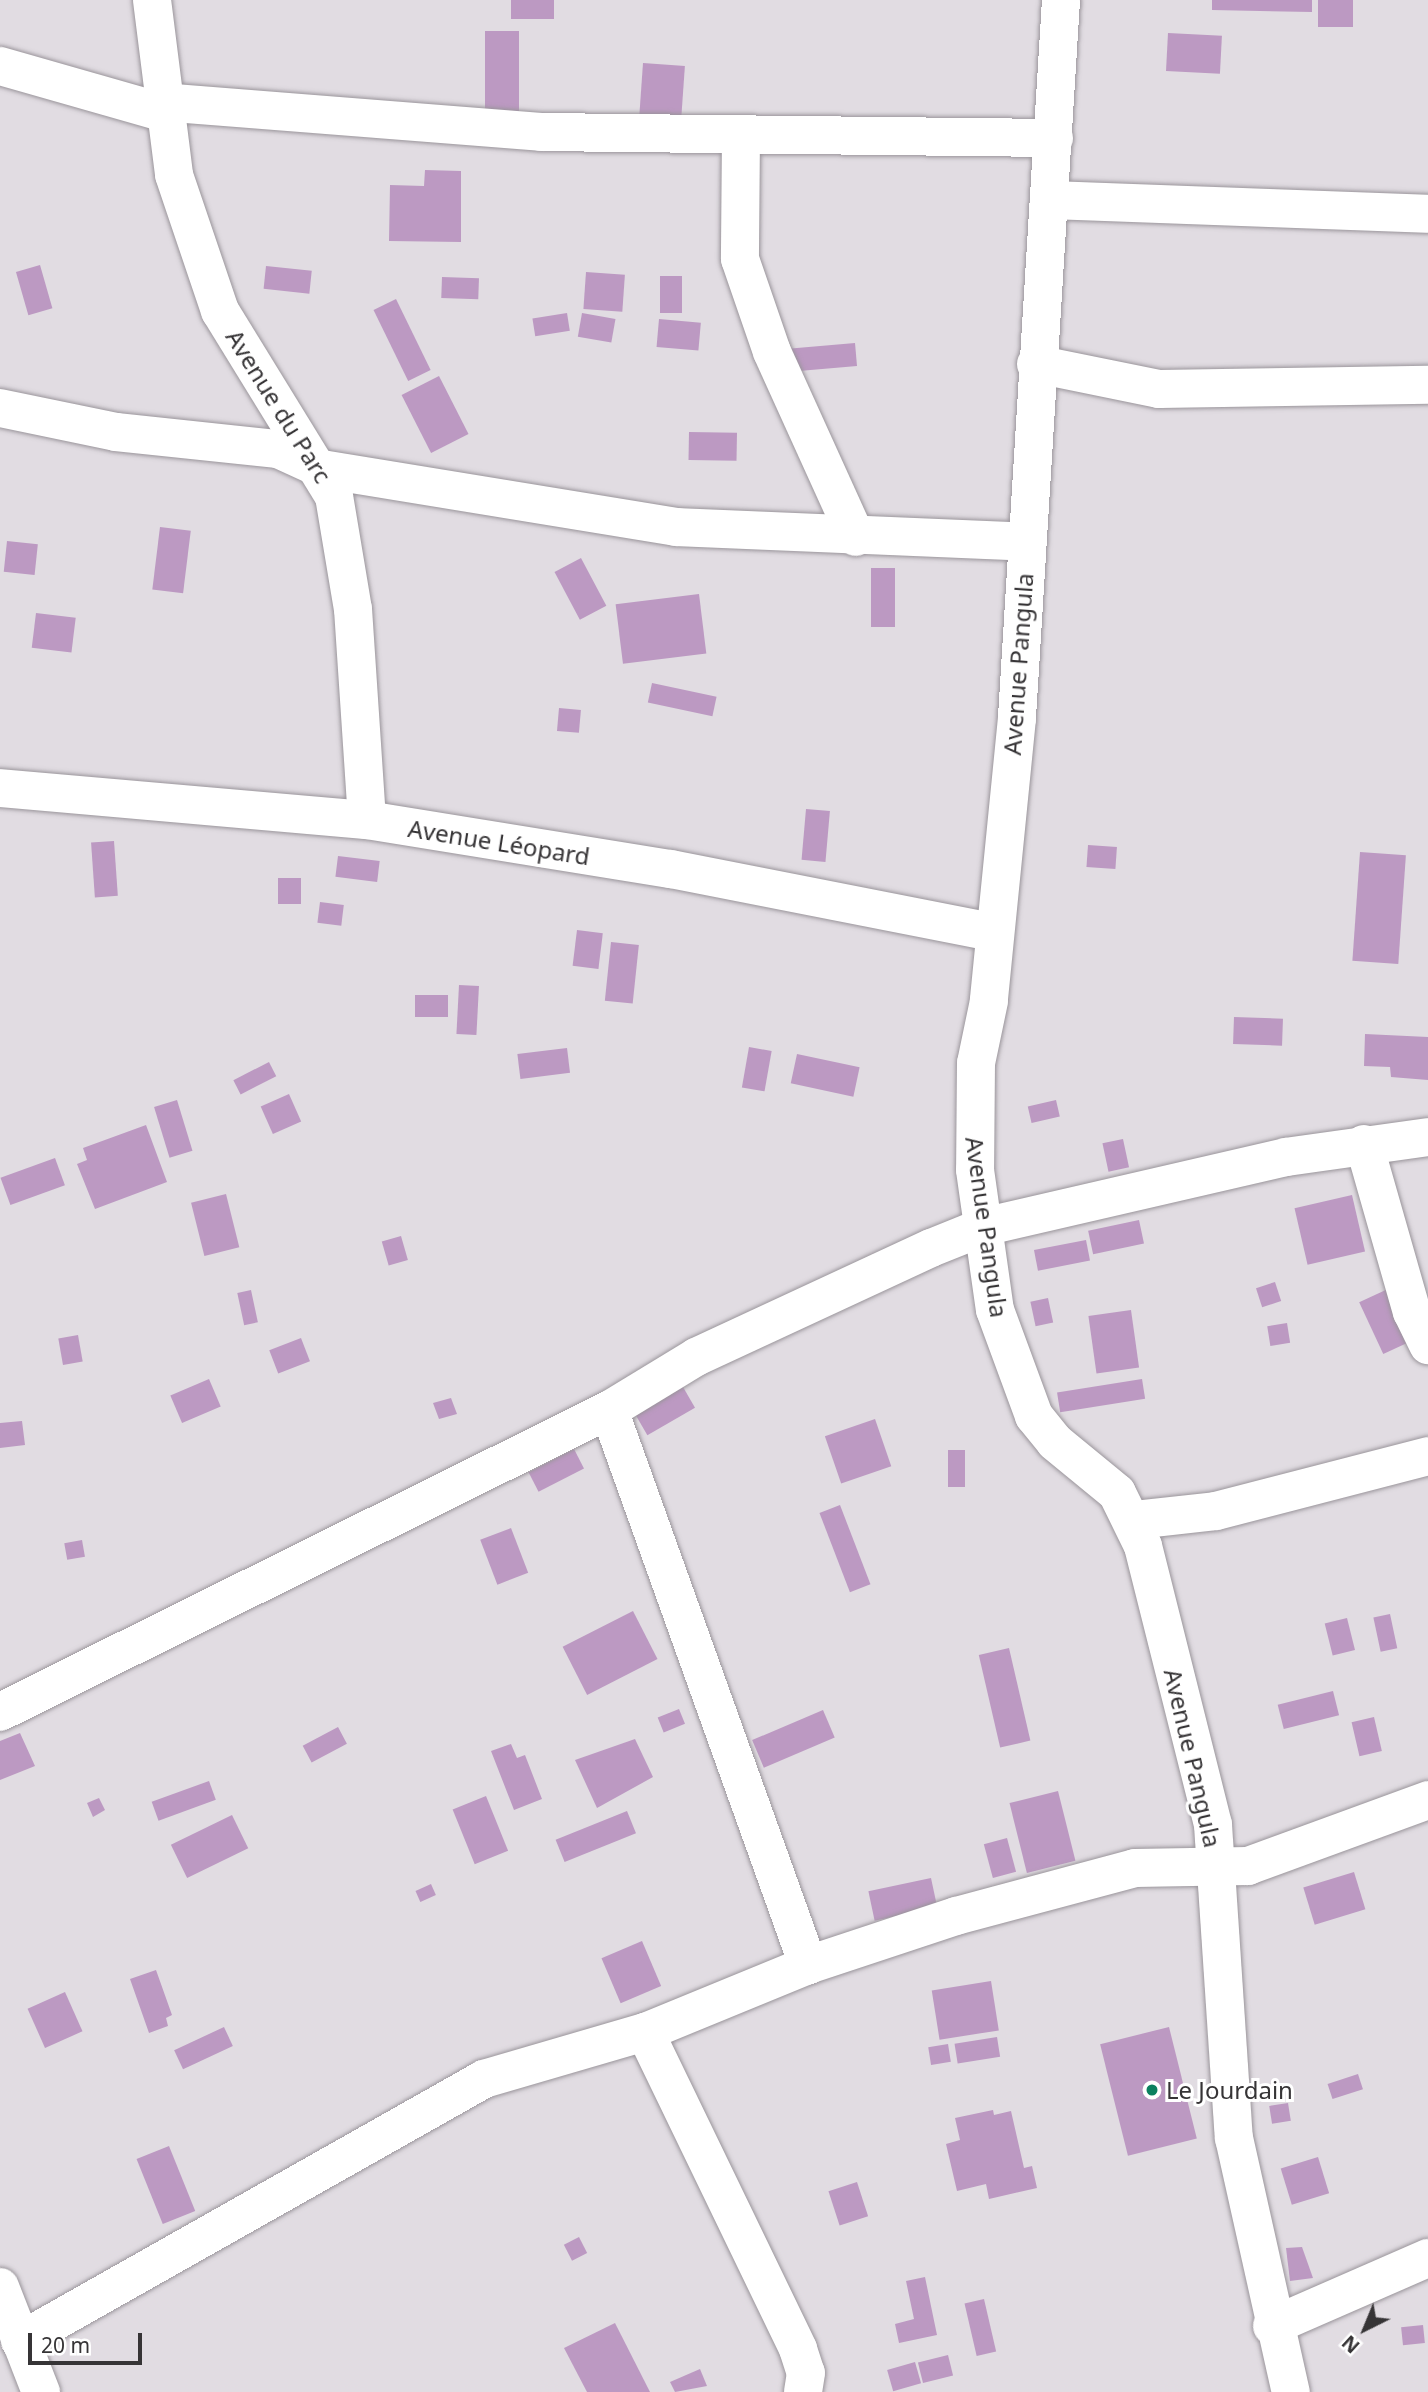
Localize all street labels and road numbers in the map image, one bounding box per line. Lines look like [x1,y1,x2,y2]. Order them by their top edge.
street label: Avenue du Parc [220,324,338,488]
street label: Avenue Pangula [997,572,1039,756]
street label: Avenue Léopard [406,813,592,871]
street label: Avenue Pangula [960,1135,1014,1319]
street label: Avenue Pangula [1158,1666,1228,1850]

